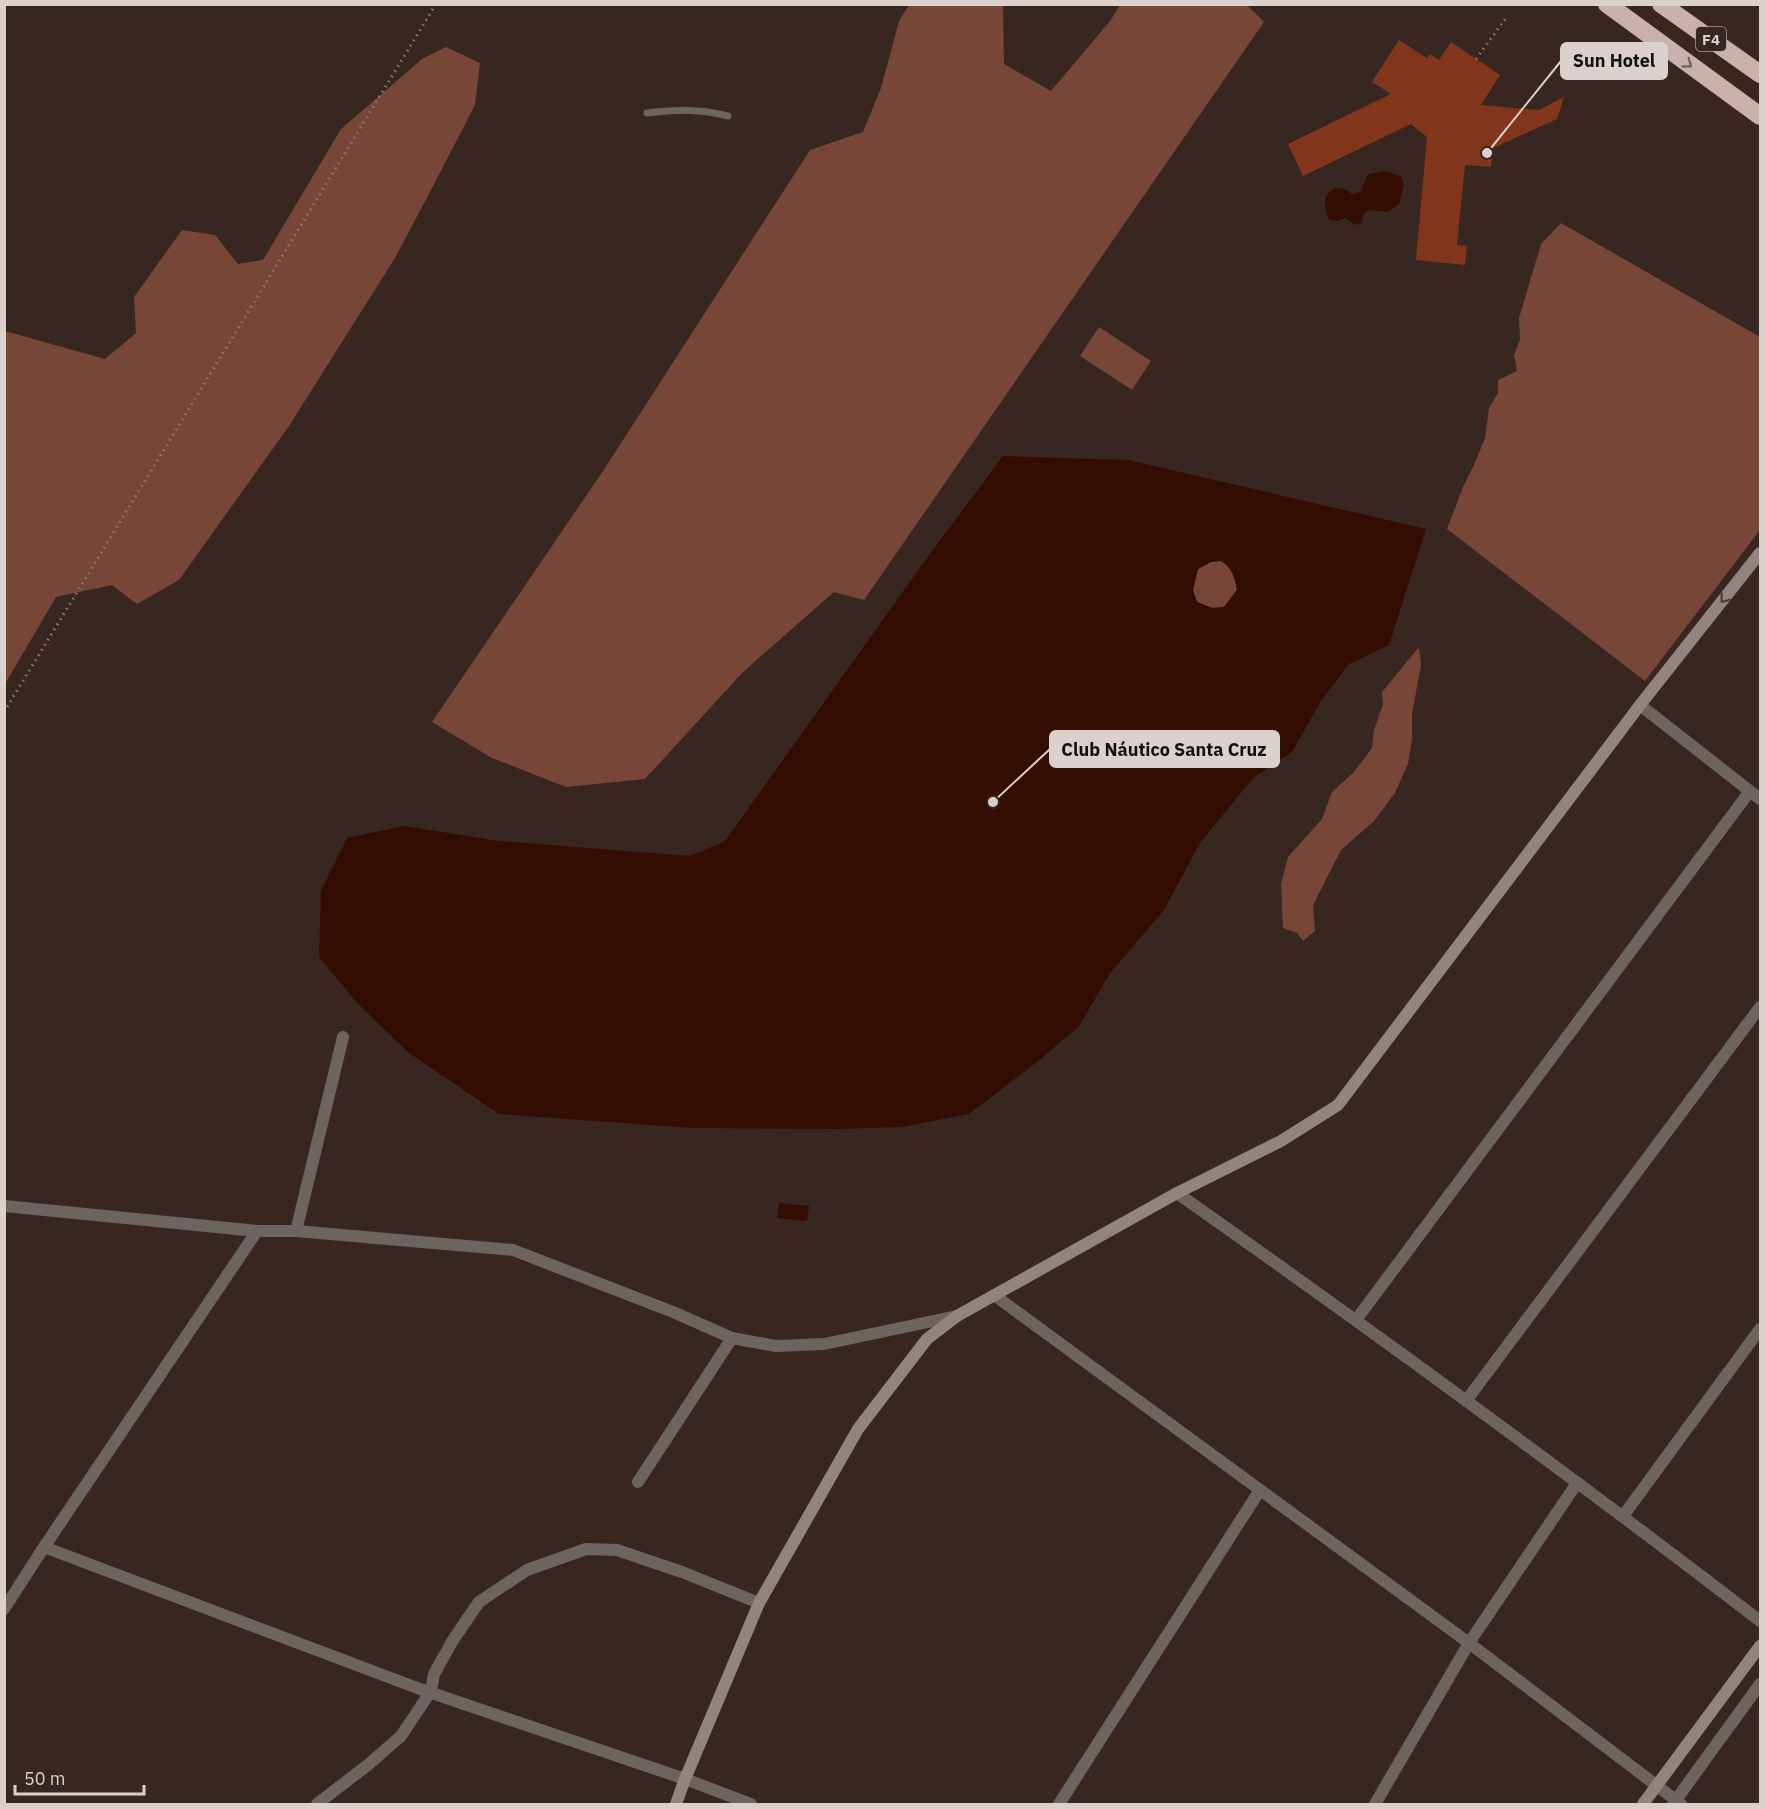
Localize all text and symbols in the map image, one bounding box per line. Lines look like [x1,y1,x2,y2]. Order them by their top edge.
road number: F4 [1696,27,1726,51]
callout: Sun Hotel [1561,43,1667,79]
text: Sun Hotel [1573,49,1656,72]
one-way arrow [1681,57,1692,68]
one-way arrow [1721,592,1732,603]
callout: Club Náutico Santa Cruz [1050,731,1279,767]
text: Club Náutico Santa Cruz [1061,738,1267,761]
scale bar [15,1758,144,1796]
text: 50 m [24,1767,66,1790]

